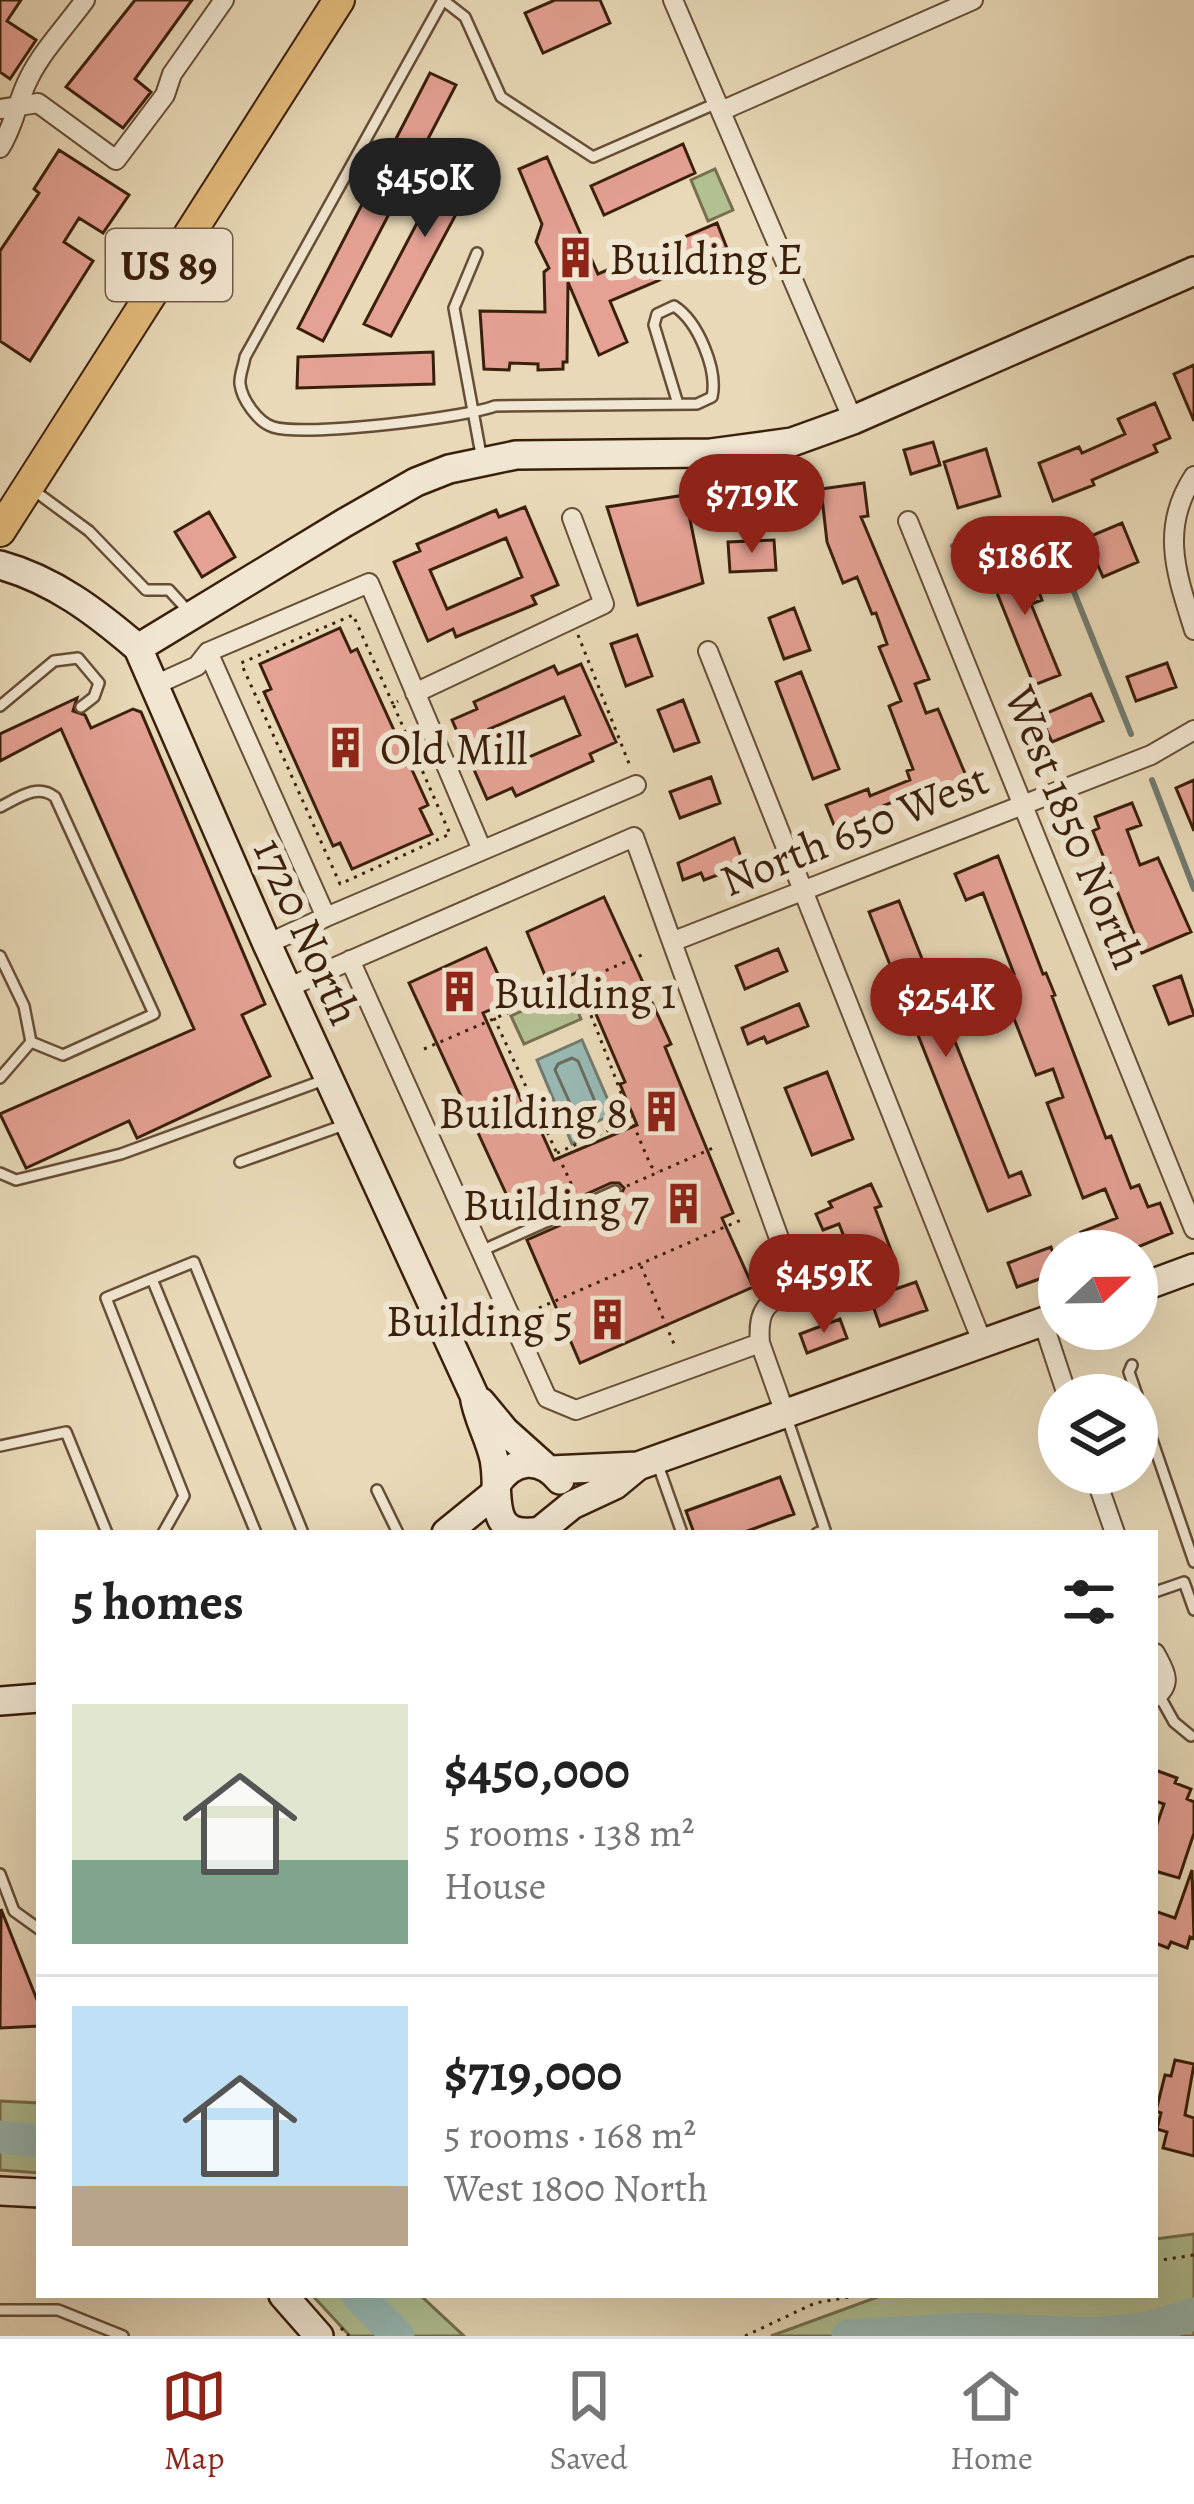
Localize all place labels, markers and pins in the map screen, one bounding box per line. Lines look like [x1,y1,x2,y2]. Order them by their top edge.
pin: $450K [341,138,509,240]
place label: Building E [609,228,803,290]
building icon: Building E [552,235,598,281]
pin: $719K [668,454,836,556]
pin: $186K [941,516,1109,618]
place label: Old Mill [380,718,528,780]
building icon: Old Mill [323,725,369,771]
pin: $254K [862,958,1030,1060]
place label: Building 1 [493,962,676,1024]
building icon: Building 1 [436,969,482,1015]
place label: Building 8 [438,1082,628,1144]
building icon: Building 8 [639,1089,685,1135]
place label: Building 7 [462,1174,649,1236]
building icon: Building 7 [660,1181,706,1227]
pin: $459K [740,1234,908,1336]
place label: Building 5 [386,1290,573,1352]
building icon: Building 5 [584,1297,630,1343]

